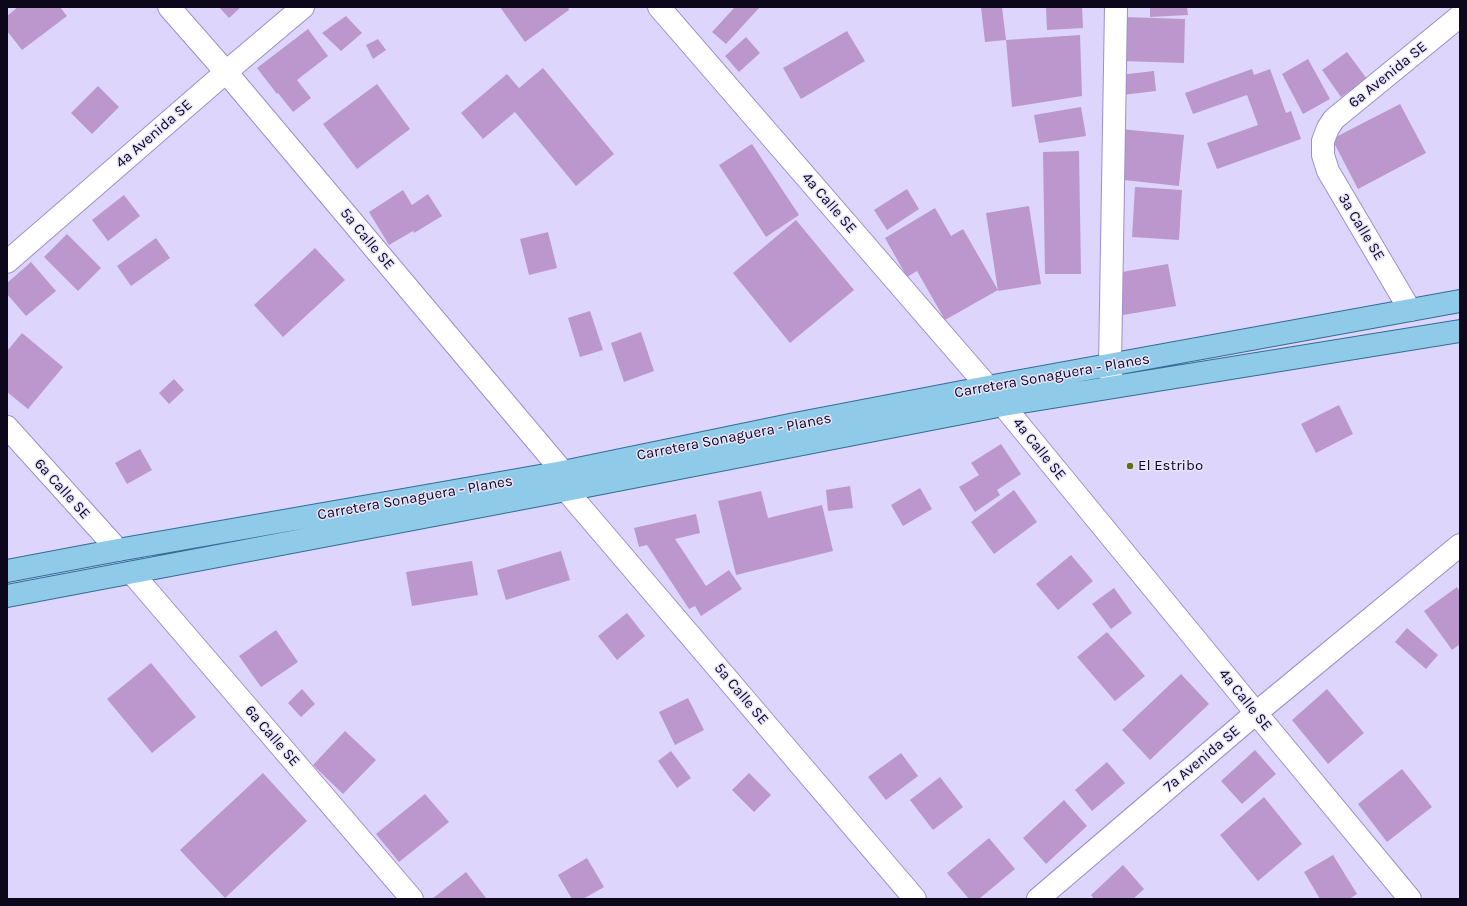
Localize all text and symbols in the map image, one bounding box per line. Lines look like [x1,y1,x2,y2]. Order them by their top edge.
street label: 6a Avenida SE [1345,38,1431,112]
street label: 4a Avenida SE [112,96,196,172]
street label: 4a Calle SE [798,169,860,237]
street label: 3a Calle SE [1334,190,1388,264]
street label: 5a Calle SE [336,205,398,273]
street label: Carretera Sonaguera - Planes [953,350,1151,402]
street label: Carretera Sonaguera - Planes [635,409,833,465]
street label: 4a Calle SE [1008,414,1070,484]
street label: 6a Calle SE [30,455,94,523]
place label: El Estribo [1138,457,1203,475]
marker: El Estribo [1125,461,1135,471]
street label: Carretera Sonaguera - Planes [316,472,514,524]
street label: 5a Calle SE [710,660,772,728]
street label: 4a Calle SE [1214,665,1276,735]
street label: 6a Calle SE [241,702,303,770]
street label: 7a Avenida SE [1160,722,1244,796]

